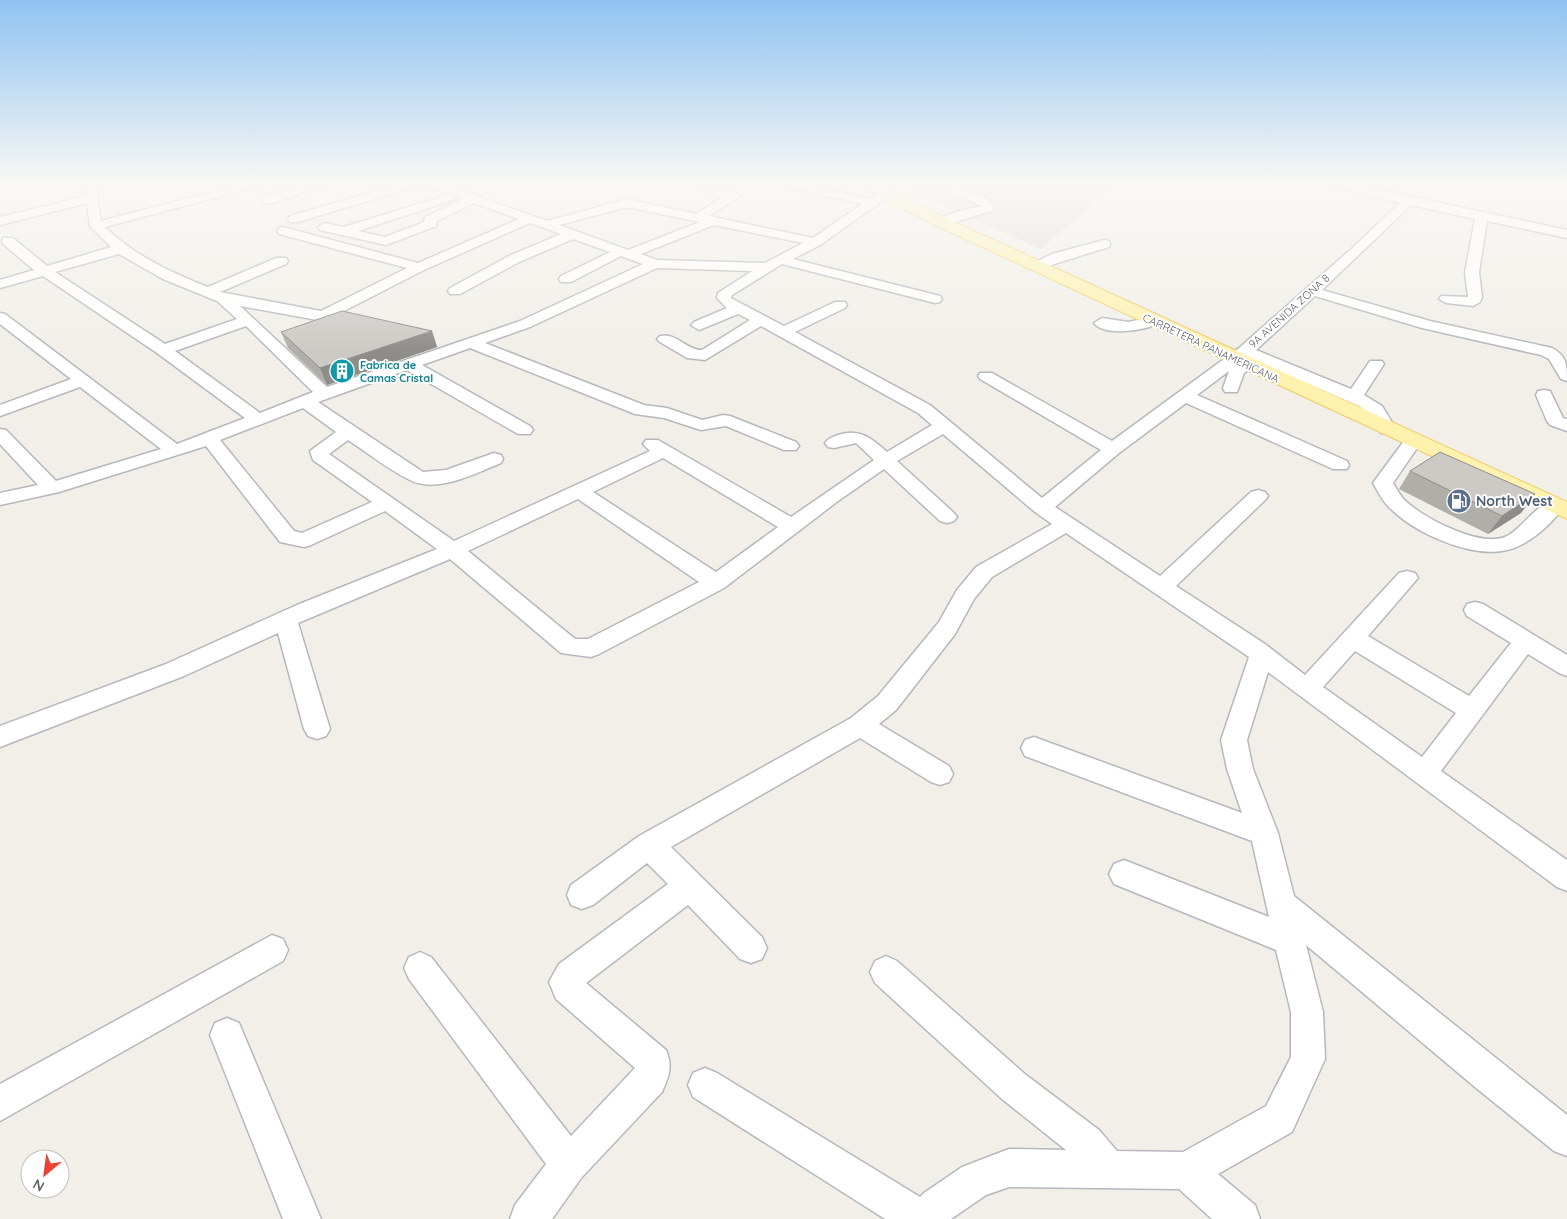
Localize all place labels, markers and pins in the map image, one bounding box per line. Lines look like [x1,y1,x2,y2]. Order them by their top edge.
building icon: Fabrica de Camas Cristal [329,358,355,384]
place label: Fabrica de Camas Cristal [360,358,433,385]
fuel station icon: North West [1446,488,1472,514]
place label: North West [1476,492,1553,510]

